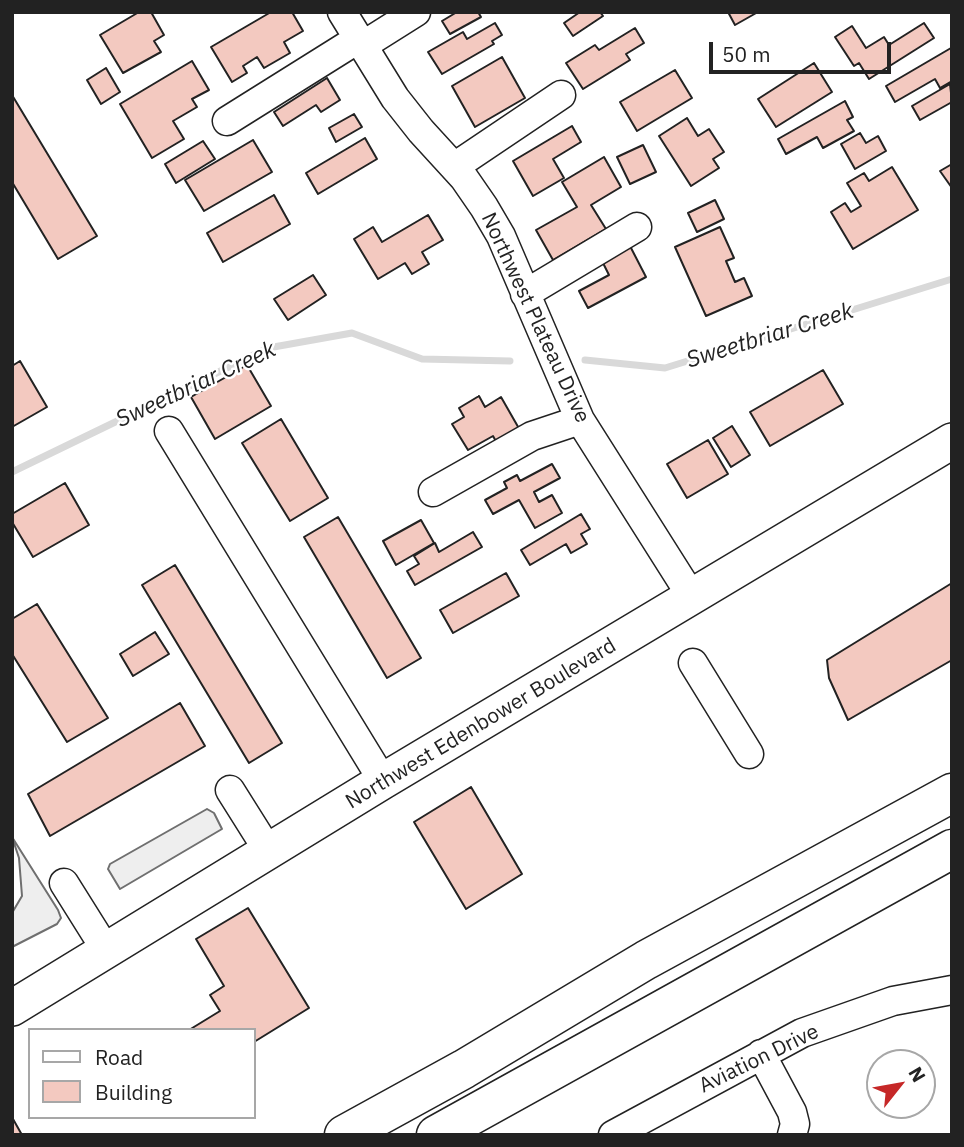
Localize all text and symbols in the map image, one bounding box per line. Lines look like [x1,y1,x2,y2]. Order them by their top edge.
scale bar [712,28,894,72]
text: 50 m [722,40,771,68]
street label: Northwest Plateau Drive [475,209,595,427]
water label: Sweetbriar Creek [683,297,857,375]
water label: Sweetbriar Creek [112,336,280,434]
street label: Northwest Edenbower Boulevard [341,633,621,815]
street label: Aviation Drive [695,1019,823,1099]
legend [28,1028,256,1119]
text: Road [95,1043,143,1071]
north arrow [866,1049,936,1119]
text: N [903,1062,931,1086]
text: Building [95,1078,172,1106]

